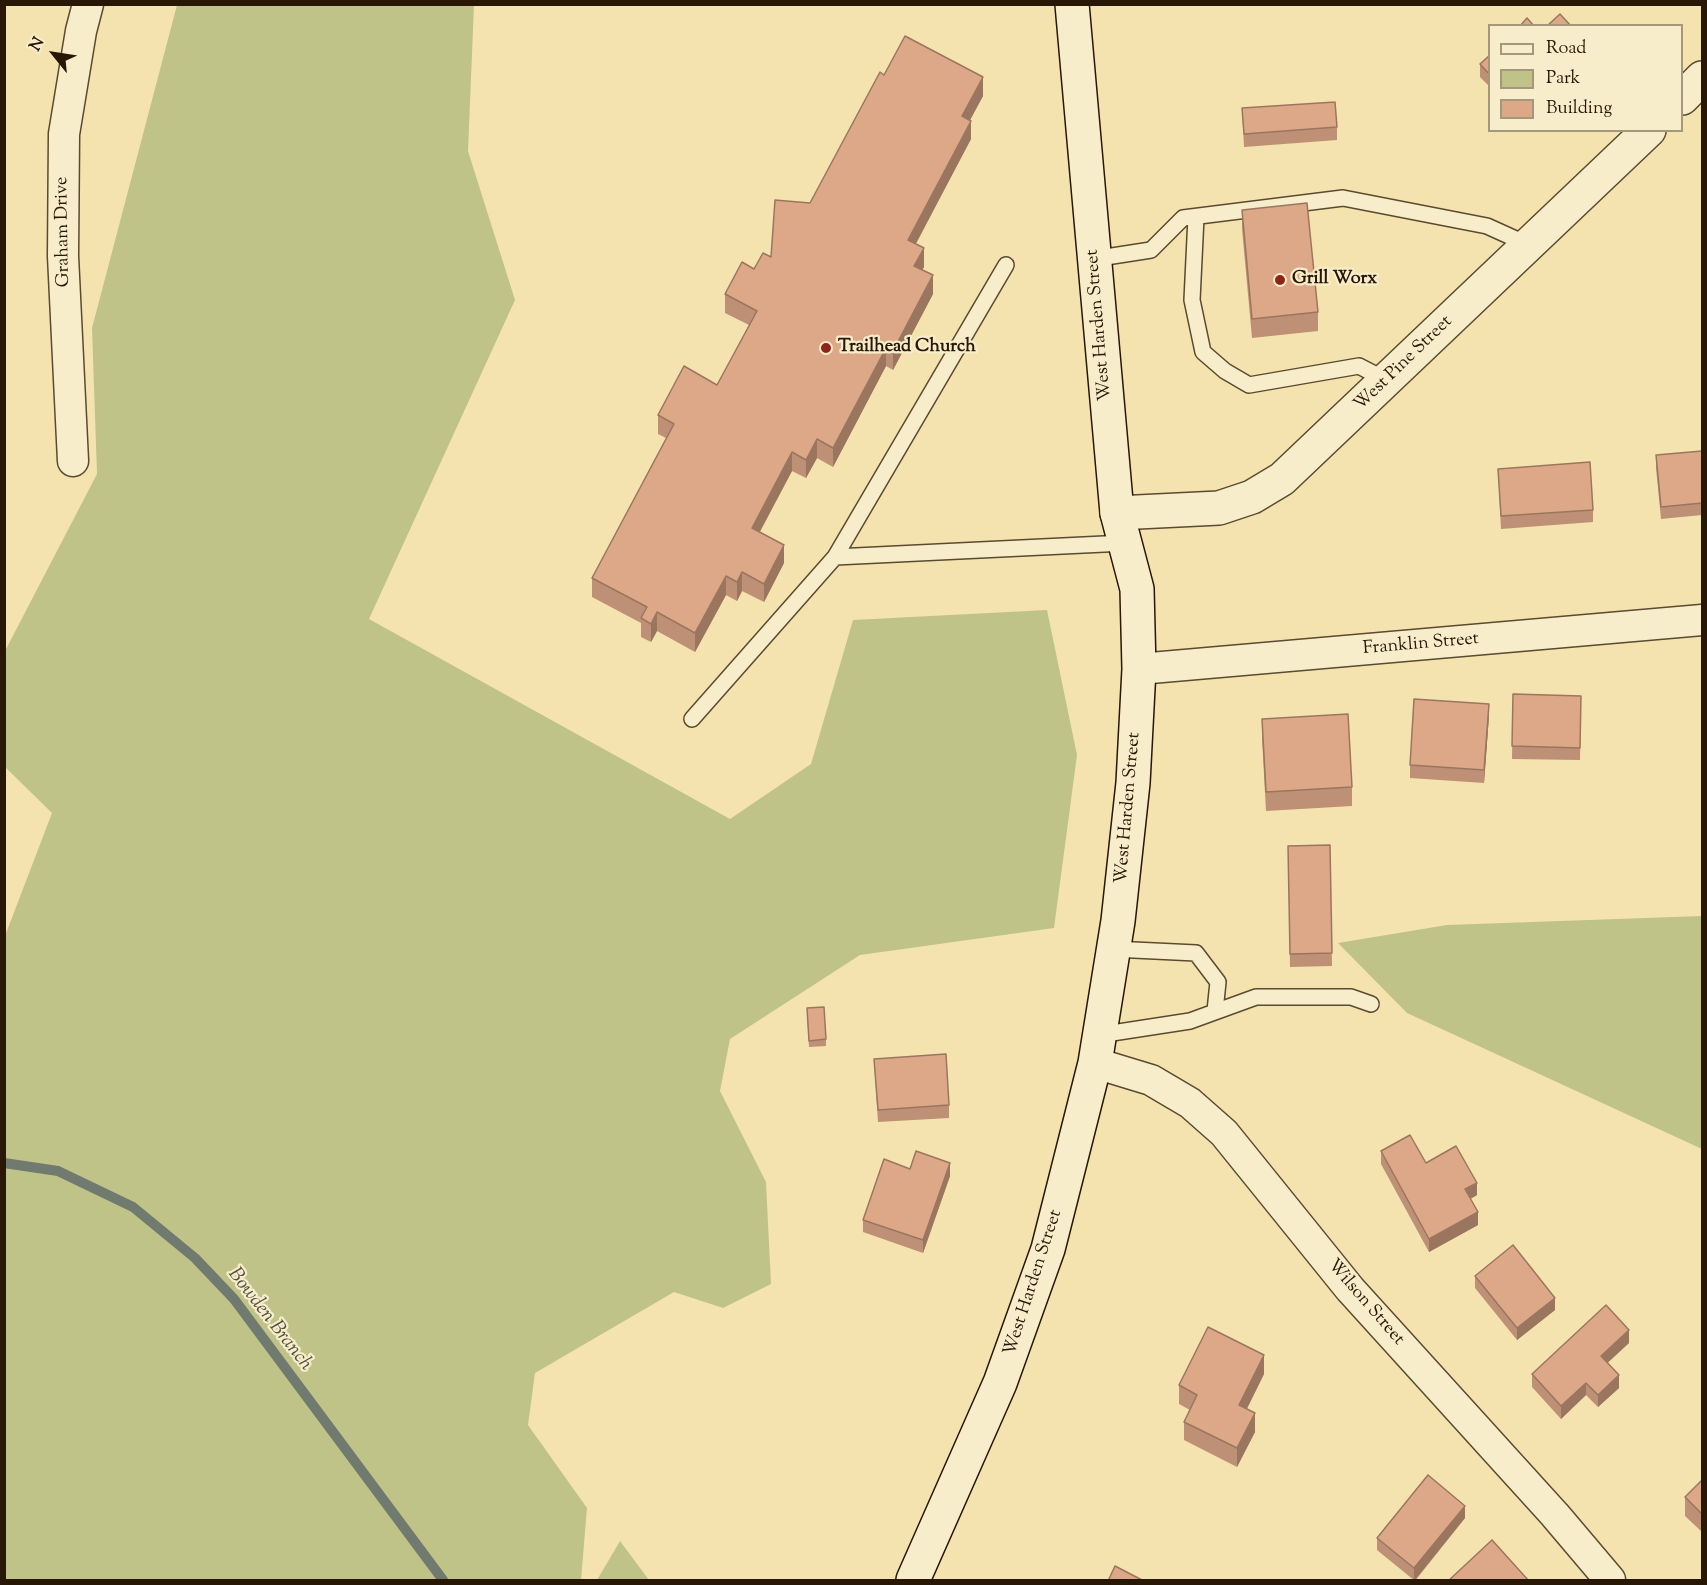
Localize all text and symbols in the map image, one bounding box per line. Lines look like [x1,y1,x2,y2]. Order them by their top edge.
north arrow [24,24,84,84]
legend [1488,24,1683,132]
text: N [25,33,51,56]
text: Road [1546,36,1586,62]
text: Park [1546,66,1580,92]
text: Building [1546,96,1612,122]
street label: Graham Drive [52,176,76,288]
street label: West Harden Street [1083,248,1117,402]
place label: Grill Worx [1292,269,1377,291]
marker: Grill Worx [1273,273,1287,287]
street label: West Pine Street [1351,312,1457,416]
place label: Trailhead Church [838,337,976,359]
marker: Trailhead Church [819,341,833,355]
street label: Franklin Street [1362,629,1480,661]
street label: West Harden Street [1112,731,1146,885]
street label: West Harden Street [1000,1207,1068,1359]
street label: Wilson Street [1322,1256,1408,1350]
water label: Bowden Branch [221,1264,317,1376]

